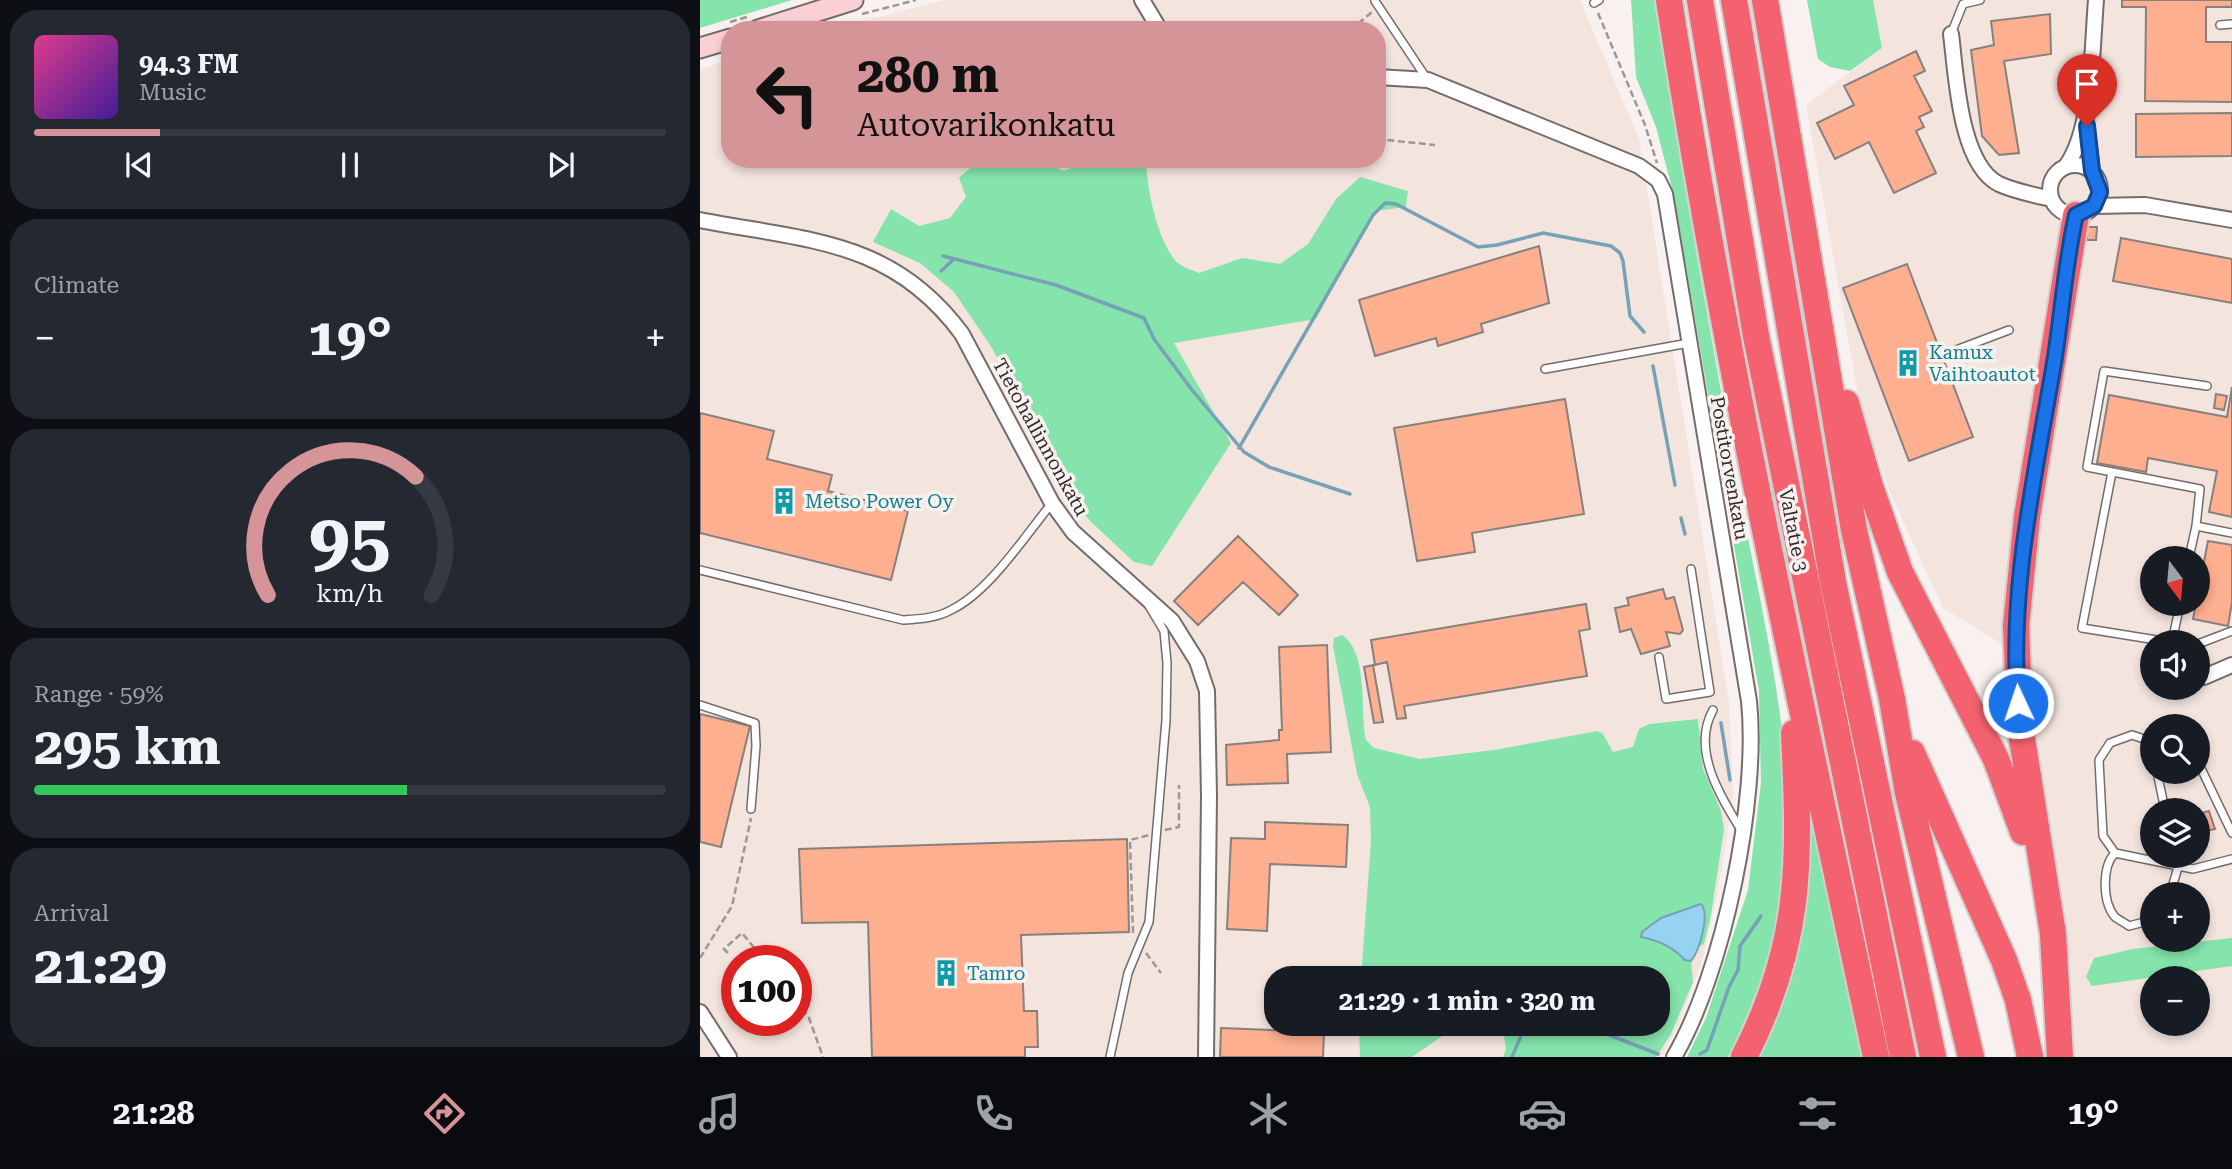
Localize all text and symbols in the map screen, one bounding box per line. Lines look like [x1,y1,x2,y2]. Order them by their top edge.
text: 280 m [857,47,999,104]
text: 94.3 FM [139,49,239,79]
icon: left [742,49,833,140]
pin [2057,54,2117,126]
icon: arrive [2068,65,2106,103]
text: Music [139,79,206,106]
text: Autovarikonkatu [857,106,1115,144]
icon: previous [120,146,158,184]
icon: pause [331,146,369,184]
icon: next [542,146,580,184]
text: Climate [34,272,119,299]
text: 19° [308,307,392,368]
text: − [34,316,55,360]
text: + [645,316,666,360]
place label: Kamux Vaihtoautot [1929,341,2036,386]
building icon: Kamux Vaihtoautot [1893,348,1923,378]
street label: Tietohallinnonkatu [988,354,1094,520]
street label: Postitorvenkatu [1706,394,1754,542]
building icon: Metso Power Oy [769,486,799,516]
street label: Valtatie 3 [1774,487,1813,574]
place label: Metso Power Oy [805,490,954,513]
text: 95 [309,498,391,583]
north arrow [2140,546,2210,616]
map controls [2140,546,2210,1036]
text: km/h [317,578,383,607]
button: sound [2140,630,2210,700]
position arrow [1981,666,2055,740]
text: Range · 59% [34,681,163,708]
button: search [2140,714,2210,784]
text: 295 km [34,716,221,777]
button: layers [2140,798,2210,868]
button: + [2140,882,2210,952]
text: Arrival [34,900,109,927]
text: 21:29 [34,935,167,996]
speed limit sign: 100 [721,945,812,1036]
building icon: Tamro [931,958,961,988]
place label: Tamro [967,962,1025,985]
button: − [2140,966,2210,1036]
text: 21:29 · 1 min · 320 m [1339,986,1595,1016]
icon: directions [420,1089,469,1138]
icon: music [695,1089,744,1138]
icon: phone [969,1089,1018,1138]
icon: climate [1244,1089,1293,1138]
icon: car [1518,1089,1567,1138]
icon: filters [1793,1089,1842,1138]
text: 21:28 [113,1094,194,1132]
text: 19° [2067,1094,2119,1132]

